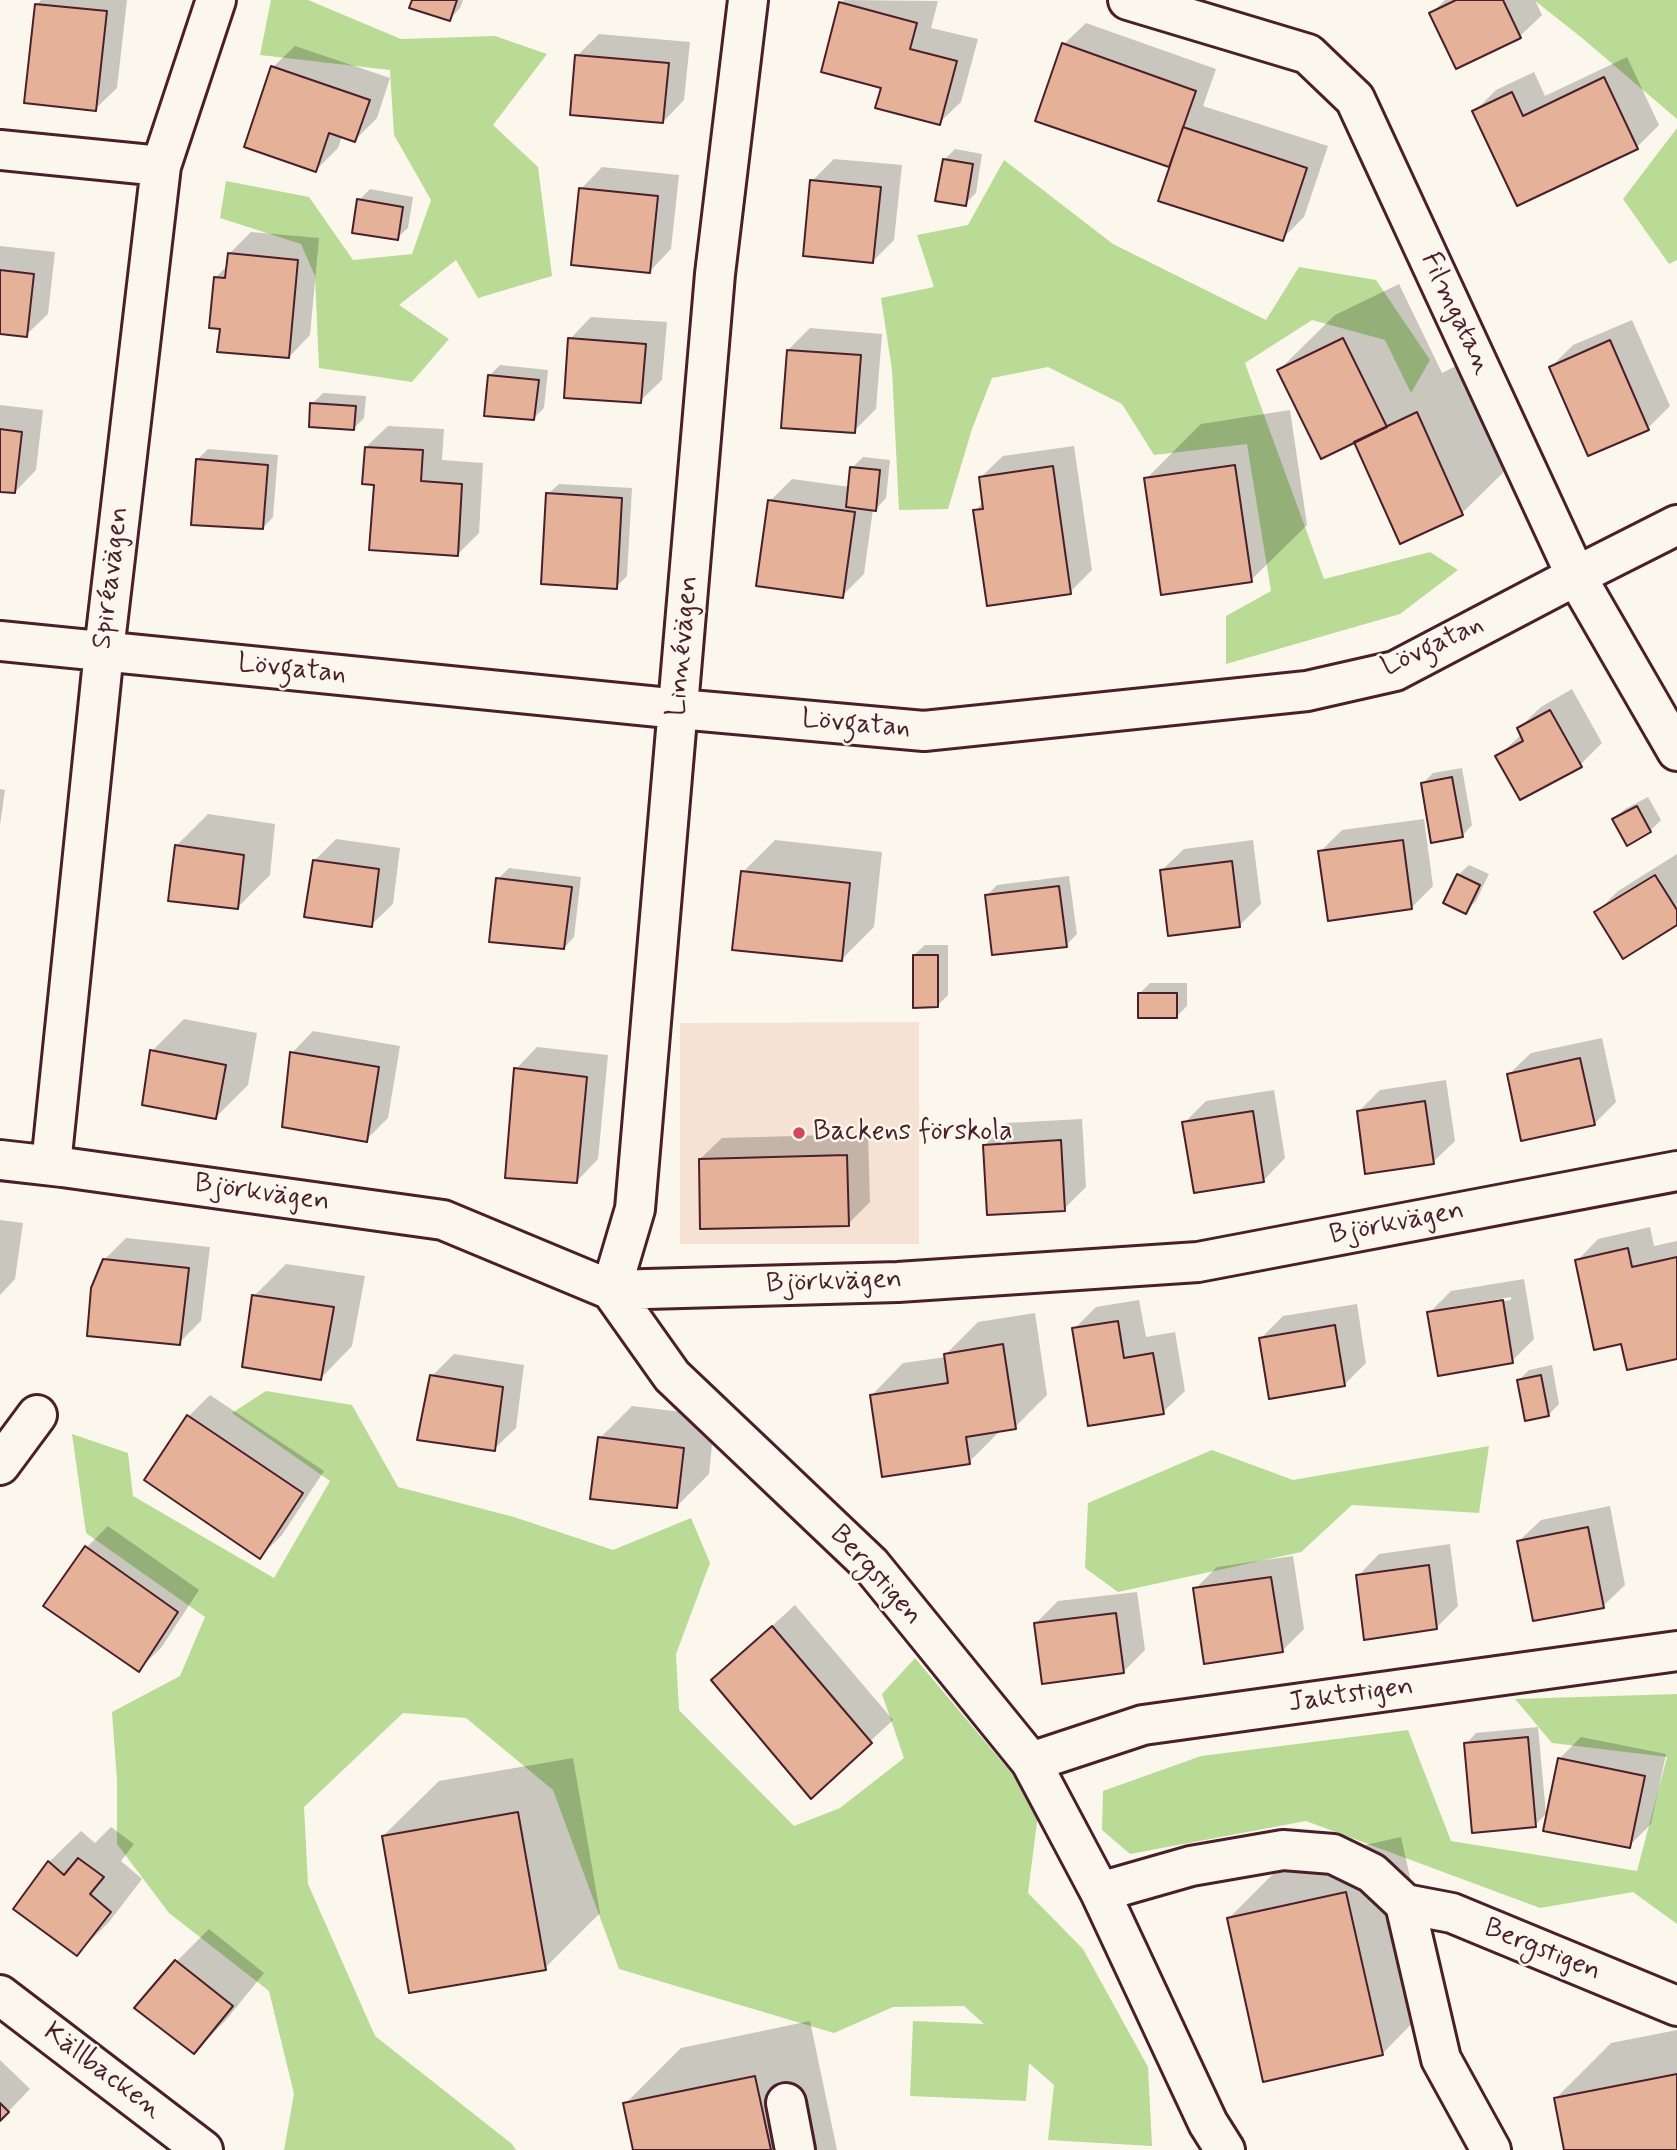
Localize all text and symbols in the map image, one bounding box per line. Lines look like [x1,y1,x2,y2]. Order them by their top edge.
street label: Filmgatan [1412,247,1498,381]
street label: Spiréavägen [87,505,137,651]
street label: Linnévägen [661,574,707,718]
street label: Lövgatan [1377,609,1489,685]
street label: Lövgatan [236,648,348,692]
street label: Lövgatan [800,704,912,746]
place label: Backens förskola [813,1116,1013,1150]
marker: Backens förskola [791,1125,807,1141]
street label: Björkvägen [192,1168,332,1220]
street label: Björkvägen [1327,1195,1467,1253]
street label: Björkvägen [765,1264,903,1302]
street label: Bergstigen [821,1519,929,1633]
street label: Jaktstigen [1286,1671,1416,1721]
street label: Bergstigen [1479,1912,1605,1990]
street label: Källbacken [36,2016,168,2128]

